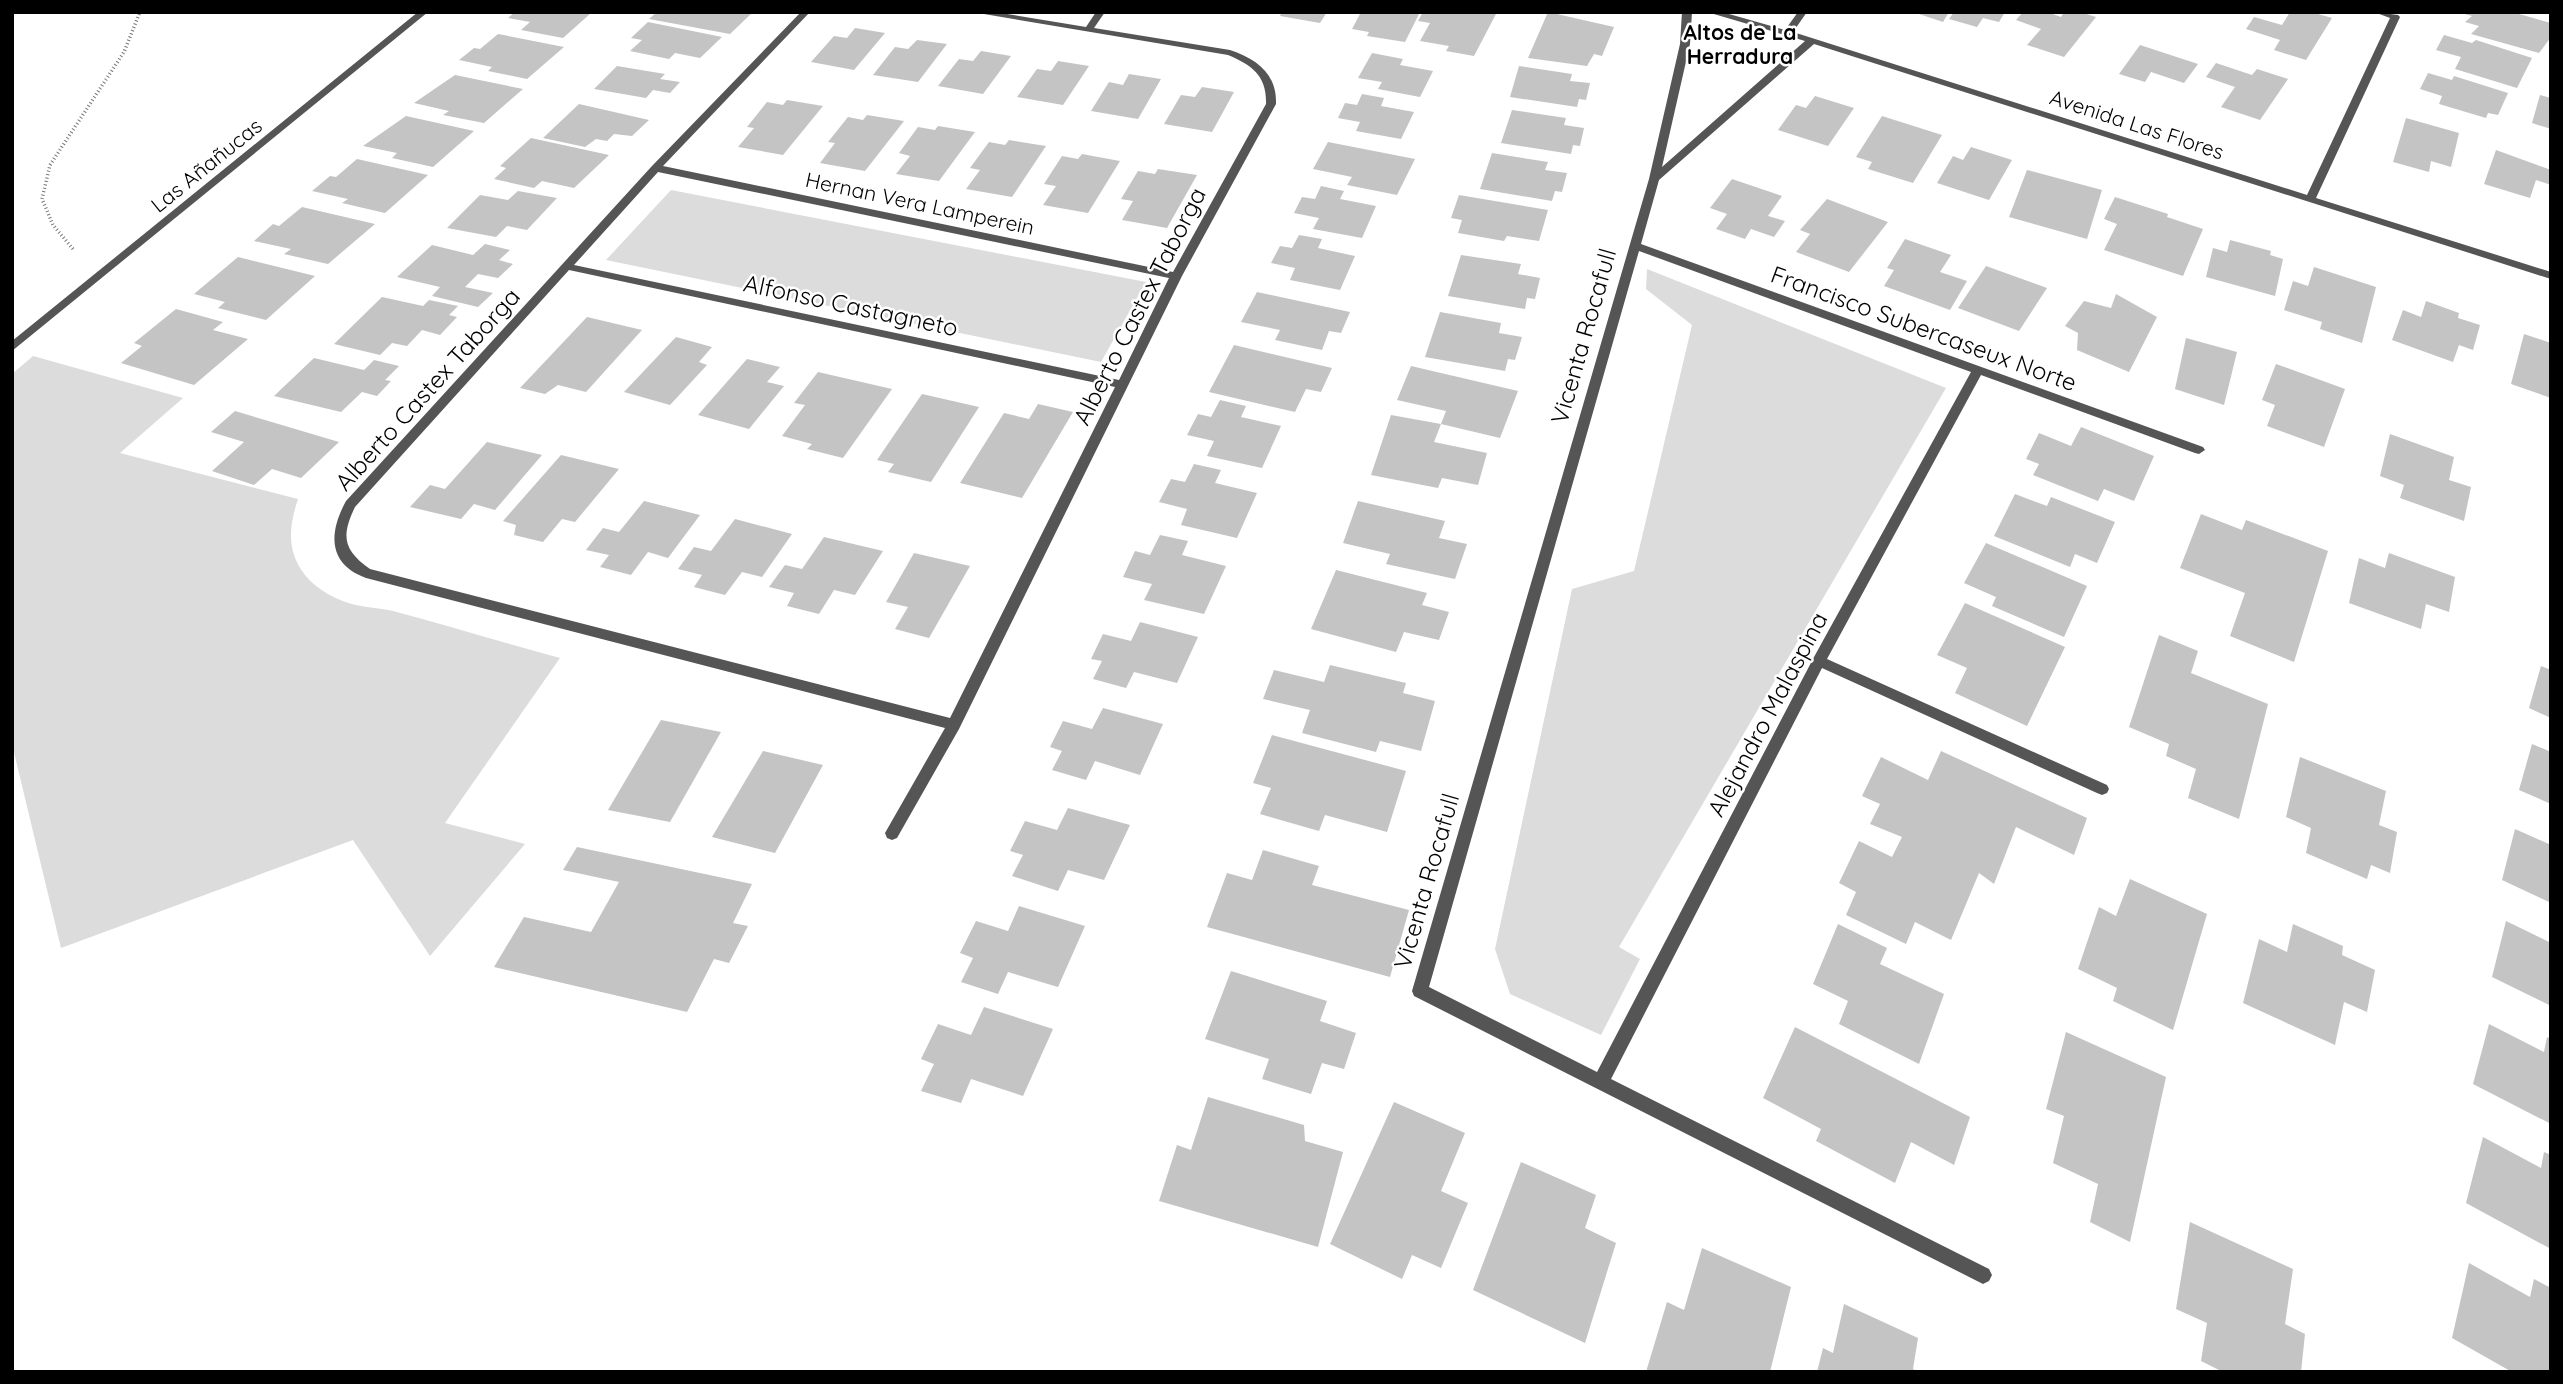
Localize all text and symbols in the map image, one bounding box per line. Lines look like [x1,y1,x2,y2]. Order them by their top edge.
district label: Altos de La Herradura [1683,19,1797,69]
street label: Avenida Las Flores [2047,84,2227,164]
street label: Las Añañucas [145,112,267,218]
street label: Hernan Vera Lamperein [803,166,1037,240]
street label: Alberto Castex Taborga [1066,182,1212,430]
street label: Vicenta Rocafull [1544,245,1622,427]
street label: Francisco Subercaseux Norte [1767,259,2081,397]
street label: Alfonso Castagneto [741,268,961,342]
street label: Alberto Castex Taborga [328,281,526,497]
street label: Alejandro Malaspina [1700,607,1834,821]
street label: Vicenta Rocafull [1387,790,1465,972]

